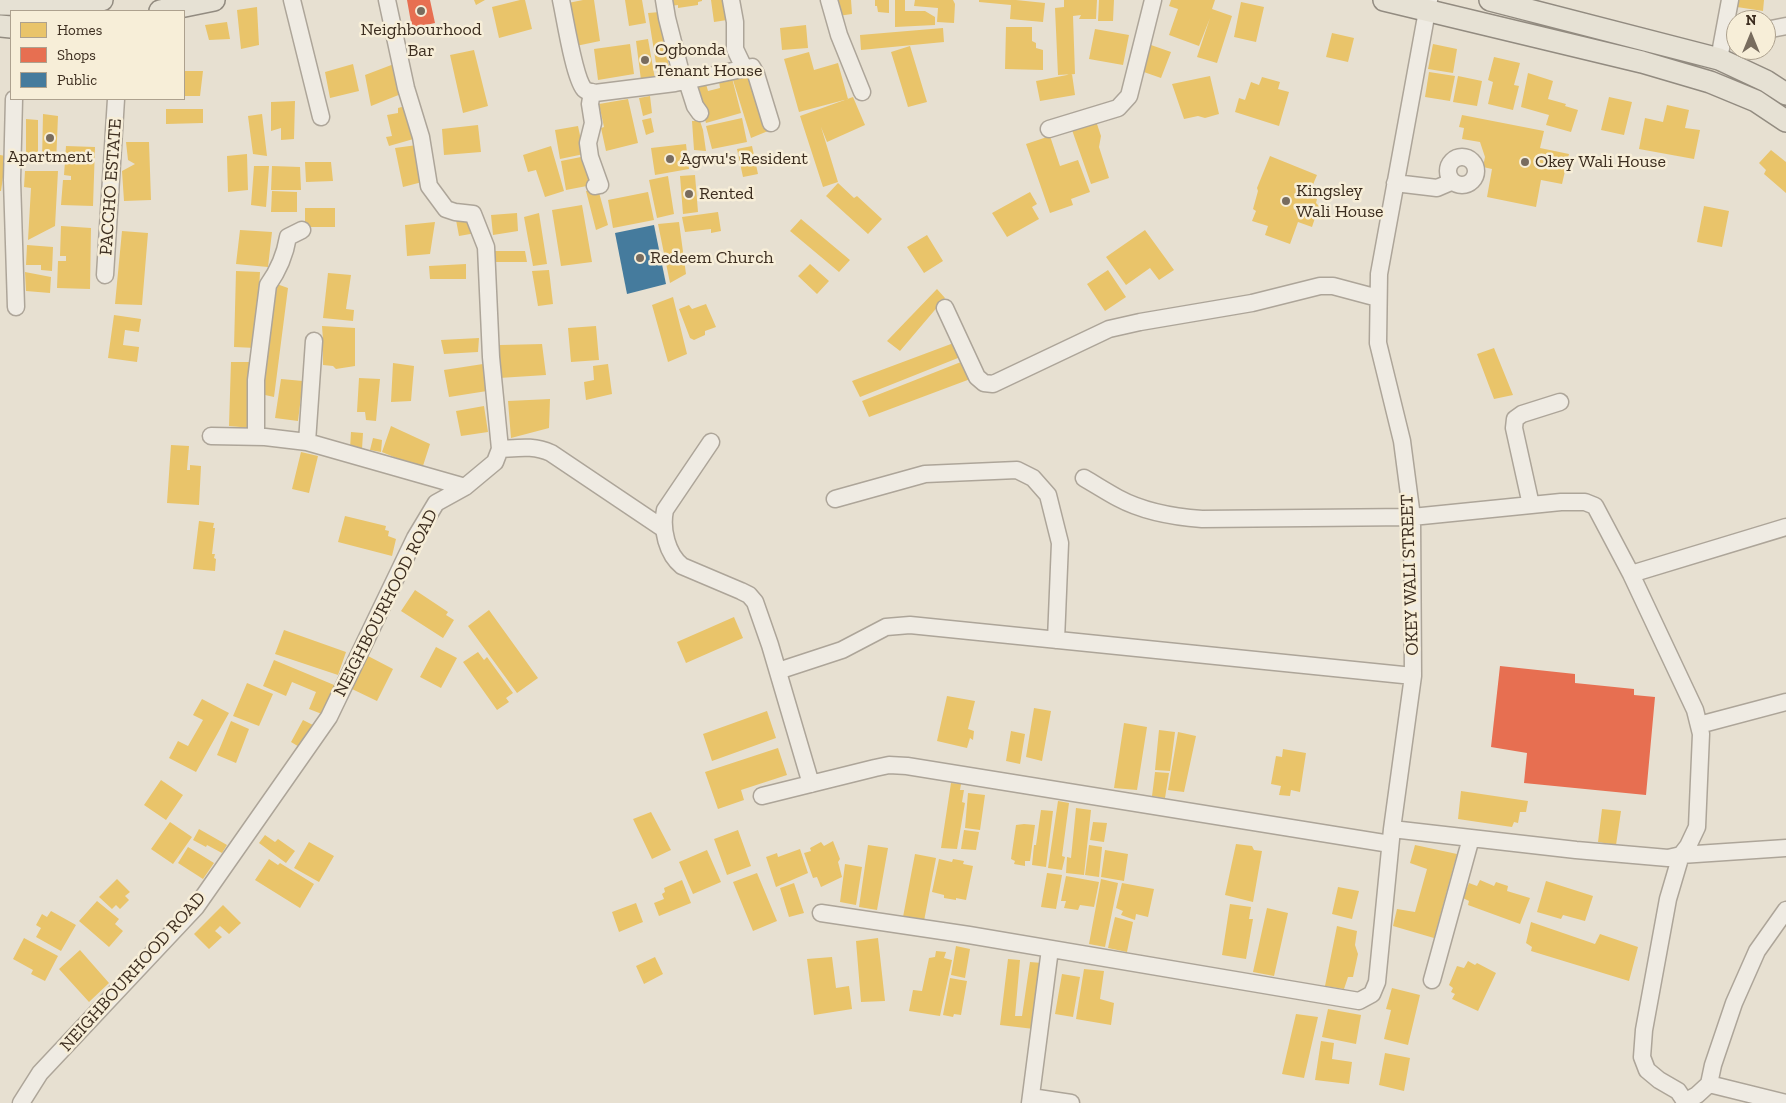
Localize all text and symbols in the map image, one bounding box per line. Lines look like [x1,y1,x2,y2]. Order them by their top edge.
marker: Neighbourhood Bar [415,5,427,17]
legend [10,10,185,100]
north arrow [1726,10,1776,60]
text: N [1746,12,1756,29]
place label: Neighbourhood Bar [360,19,482,62]
text: Homes [57,21,102,39]
place label: Ogbonda Tenant House [655,39,762,82]
text: Shops [57,46,96,64]
marker: Ogbonda Tenant House [639,54,651,66]
text: Public [57,71,97,89]
street label: PACCHO ESTATE [95,118,127,256]
marker: Apartment [44,132,56,144]
place label: Apartment [7,146,93,168]
place label: Agwu's Resident [680,148,808,170]
place label: Okey Wali House [1535,151,1666,173]
marker: Agwu's Resident [664,153,676,165]
marker: Okey Wali House [1519,156,1531,168]
place label: Kingsley Wali House [1296,180,1383,222]
place label: Rented [699,183,754,205]
marker: Rented [683,188,695,200]
marker: Kingsley Wali House [1280,195,1292,207]
place label: Redeem Church [650,247,774,269]
marker: Redeem Church [634,252,646,264]
street label: OKEY WALI STREET [1396,494,1424,656]
street label: NEIGHBOURHOOD ROAD [329,506,443,700]
street label: NEIGHBOURHOOD ROAD [56,888,210,1056]

